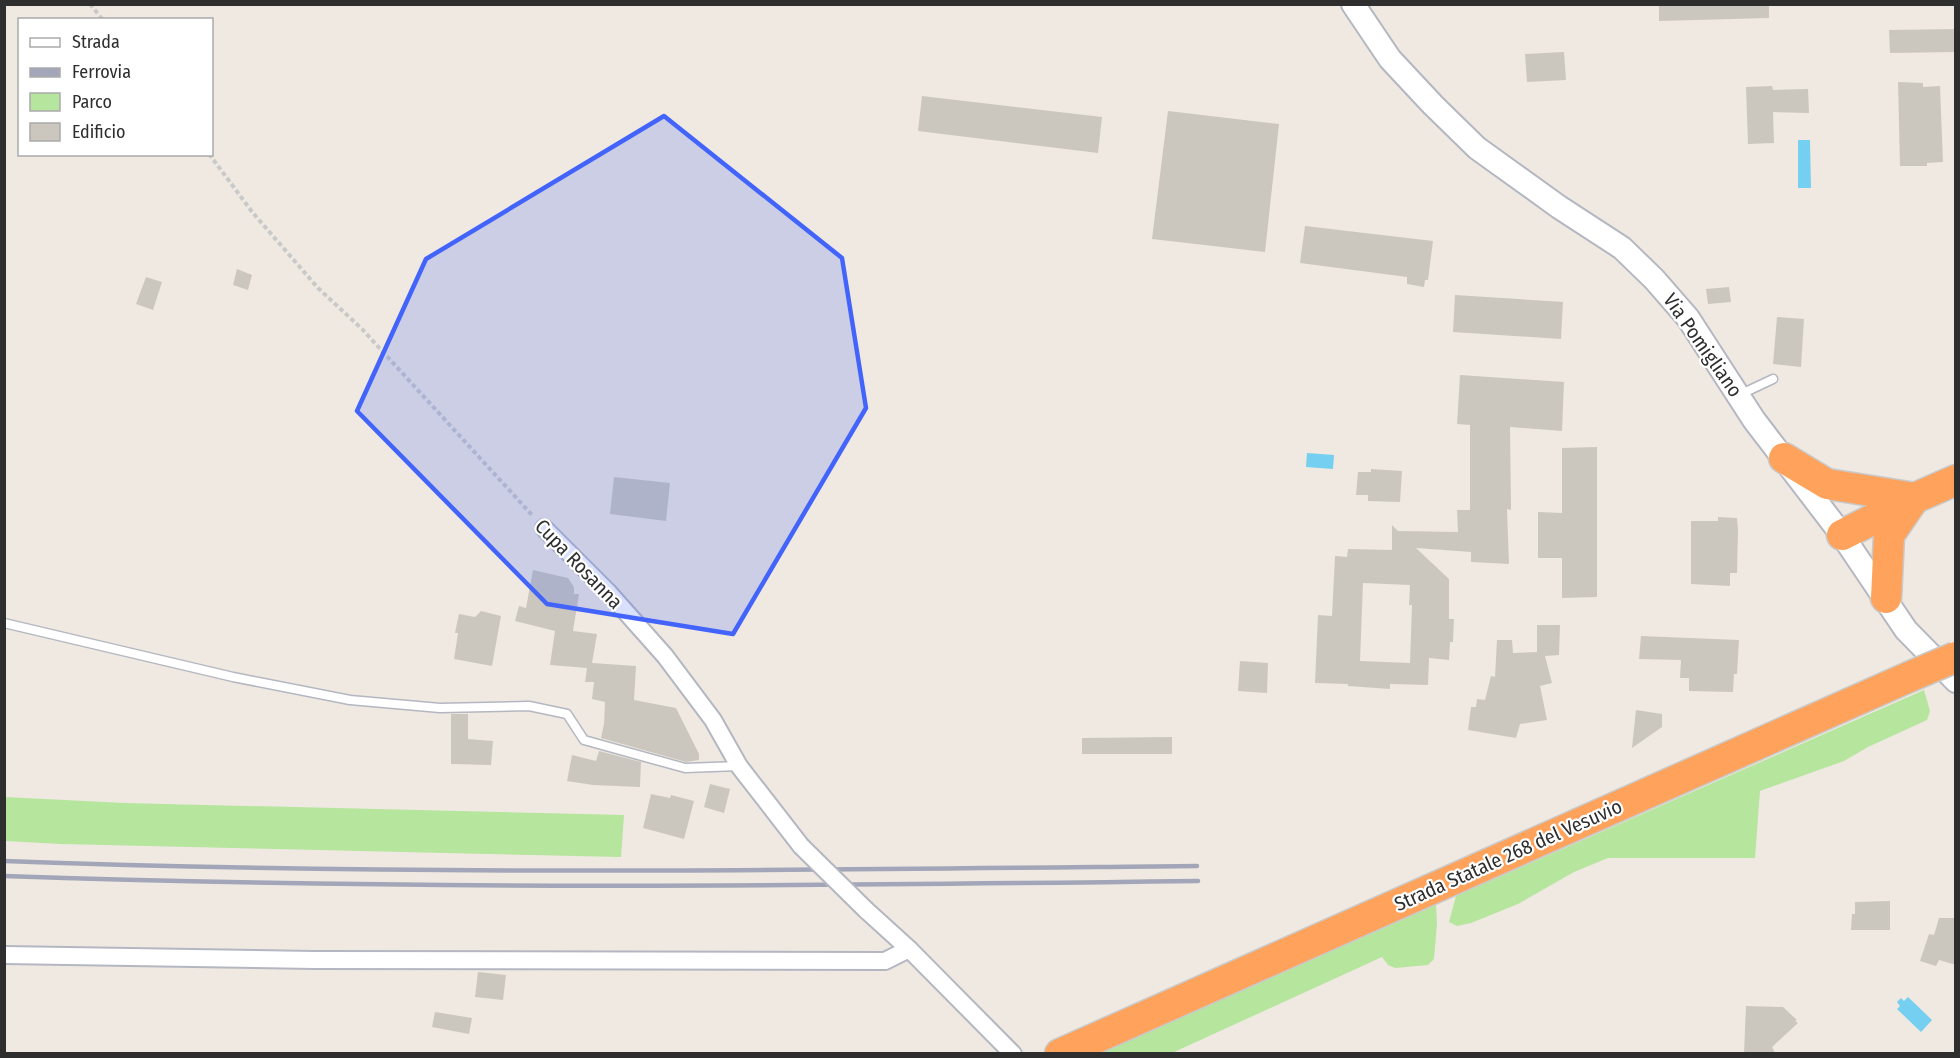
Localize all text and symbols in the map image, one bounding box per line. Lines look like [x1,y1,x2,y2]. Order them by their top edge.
legend [18,18,213,156]
text: Strada [72,31,120,53]
text: Ferrovia [72,61,131,83]
text: Parco [72,91,112,113]
text: Edificio [72,121,125,143]
street label: Via Pomigliano [1658,289,1748,401]
street label: Cupa Rosanna [530,514,628,614]
street label: Strada Statale 268 del Vesuvio [1390,794,1626,916]

